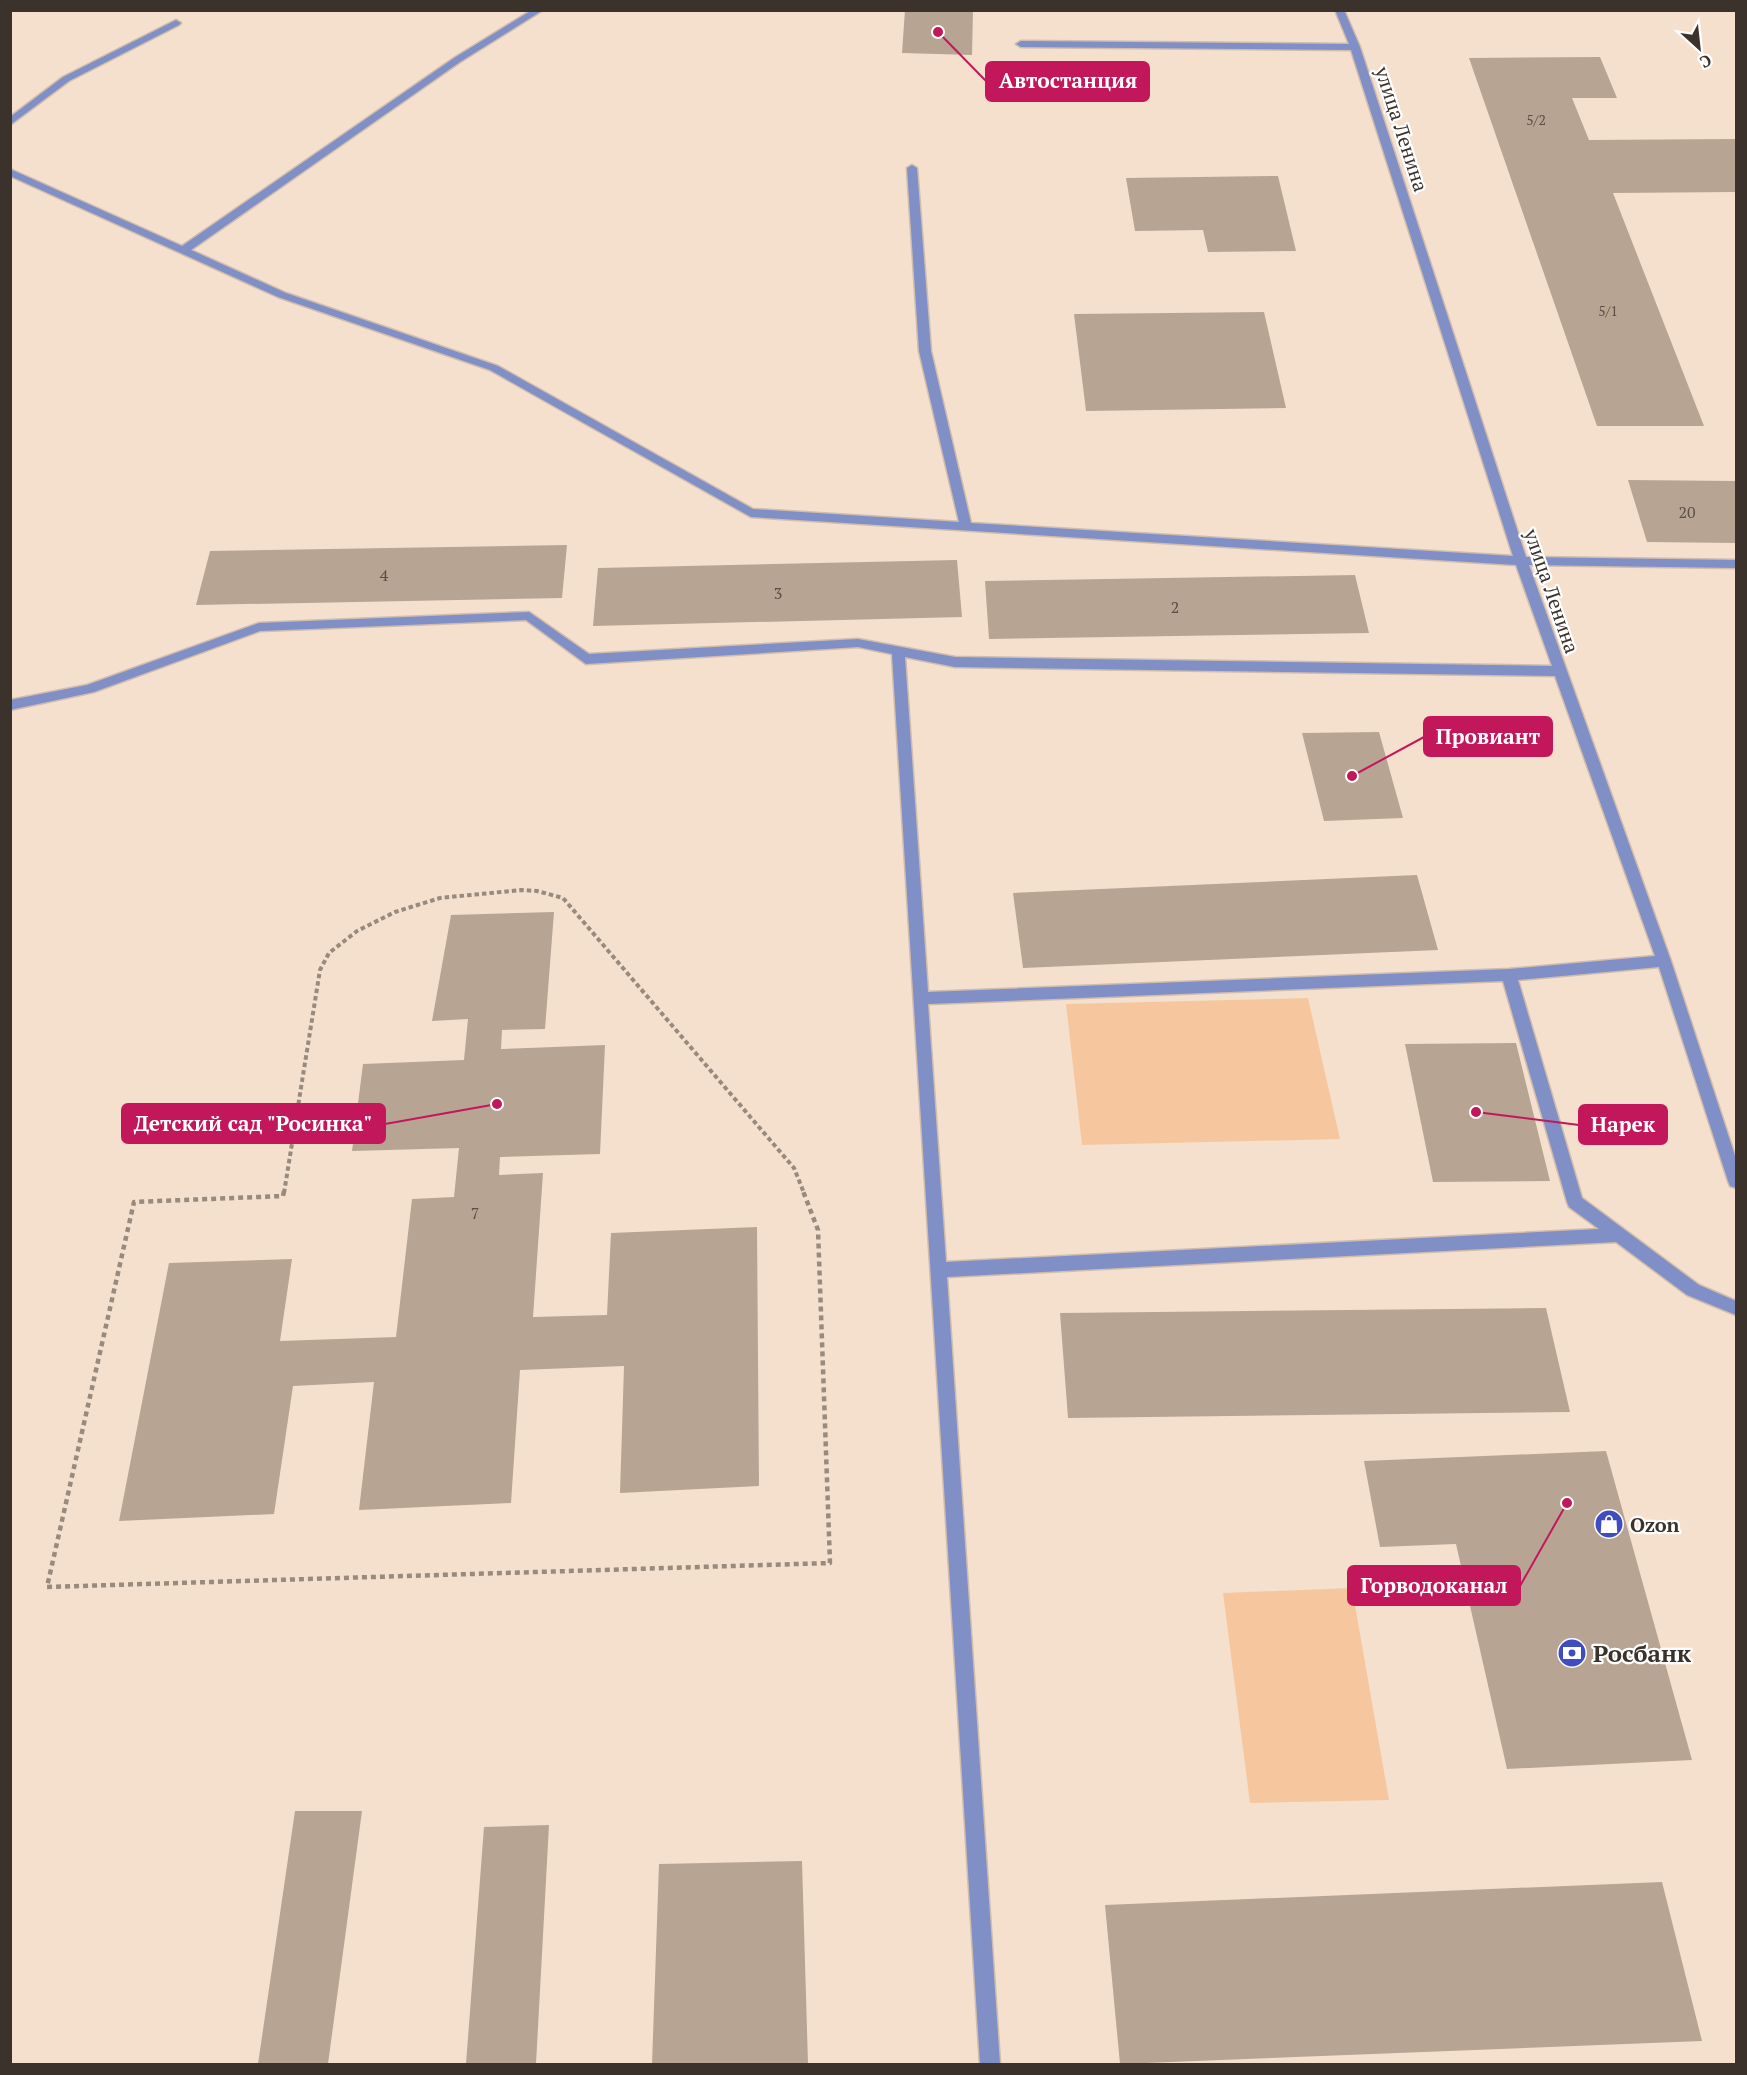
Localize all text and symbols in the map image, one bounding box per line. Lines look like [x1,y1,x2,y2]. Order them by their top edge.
north arrow [1669,18,1729,78]
text: С [1696,49,1715,74]
callout: Автостанция [986,62,1149,101]
street label: улица Ленина [1369,62,1435,195]
text: Автостанция [999,66,1137,94]
house number: 5/2 [1526,110,1546,129]
house number: 5/1 [1598,301,1618,320]
house number: 20 [1678,501,1696,523]
street label: улица Ленина [1518,524,1586,657]
house number: 4 [380,564,389,586]
house number: 3 [774,582,782,604]
house number: 2 [1171,596,1179,618]
callout: Провиант [1424,717,1552,756]
text: Провиант [1436,722,1541,750]
callout: Детский сад "Росинка" [122,1104,385,1143]
callout: Нарек [1579,1105,1667,1144]
text: Детский сад "Росинка" [134,1109,372,1137]
text: Нарек [1591,1110,1656,1138]
house number: 7 [471,1202,479,1224]
shop icon: Ozon [1593,1508,1625,1540]
place label: Ozon [1630,1511,1680,1538]
callout: Горводоканал [1348,1566,1520,1605]
text: Горводоканал [1360,1571,1508,1599]
bank icon: Росбанк [1556,1637,1588,1669]
place label: Росбанк [1593,1637,1692,1669]

